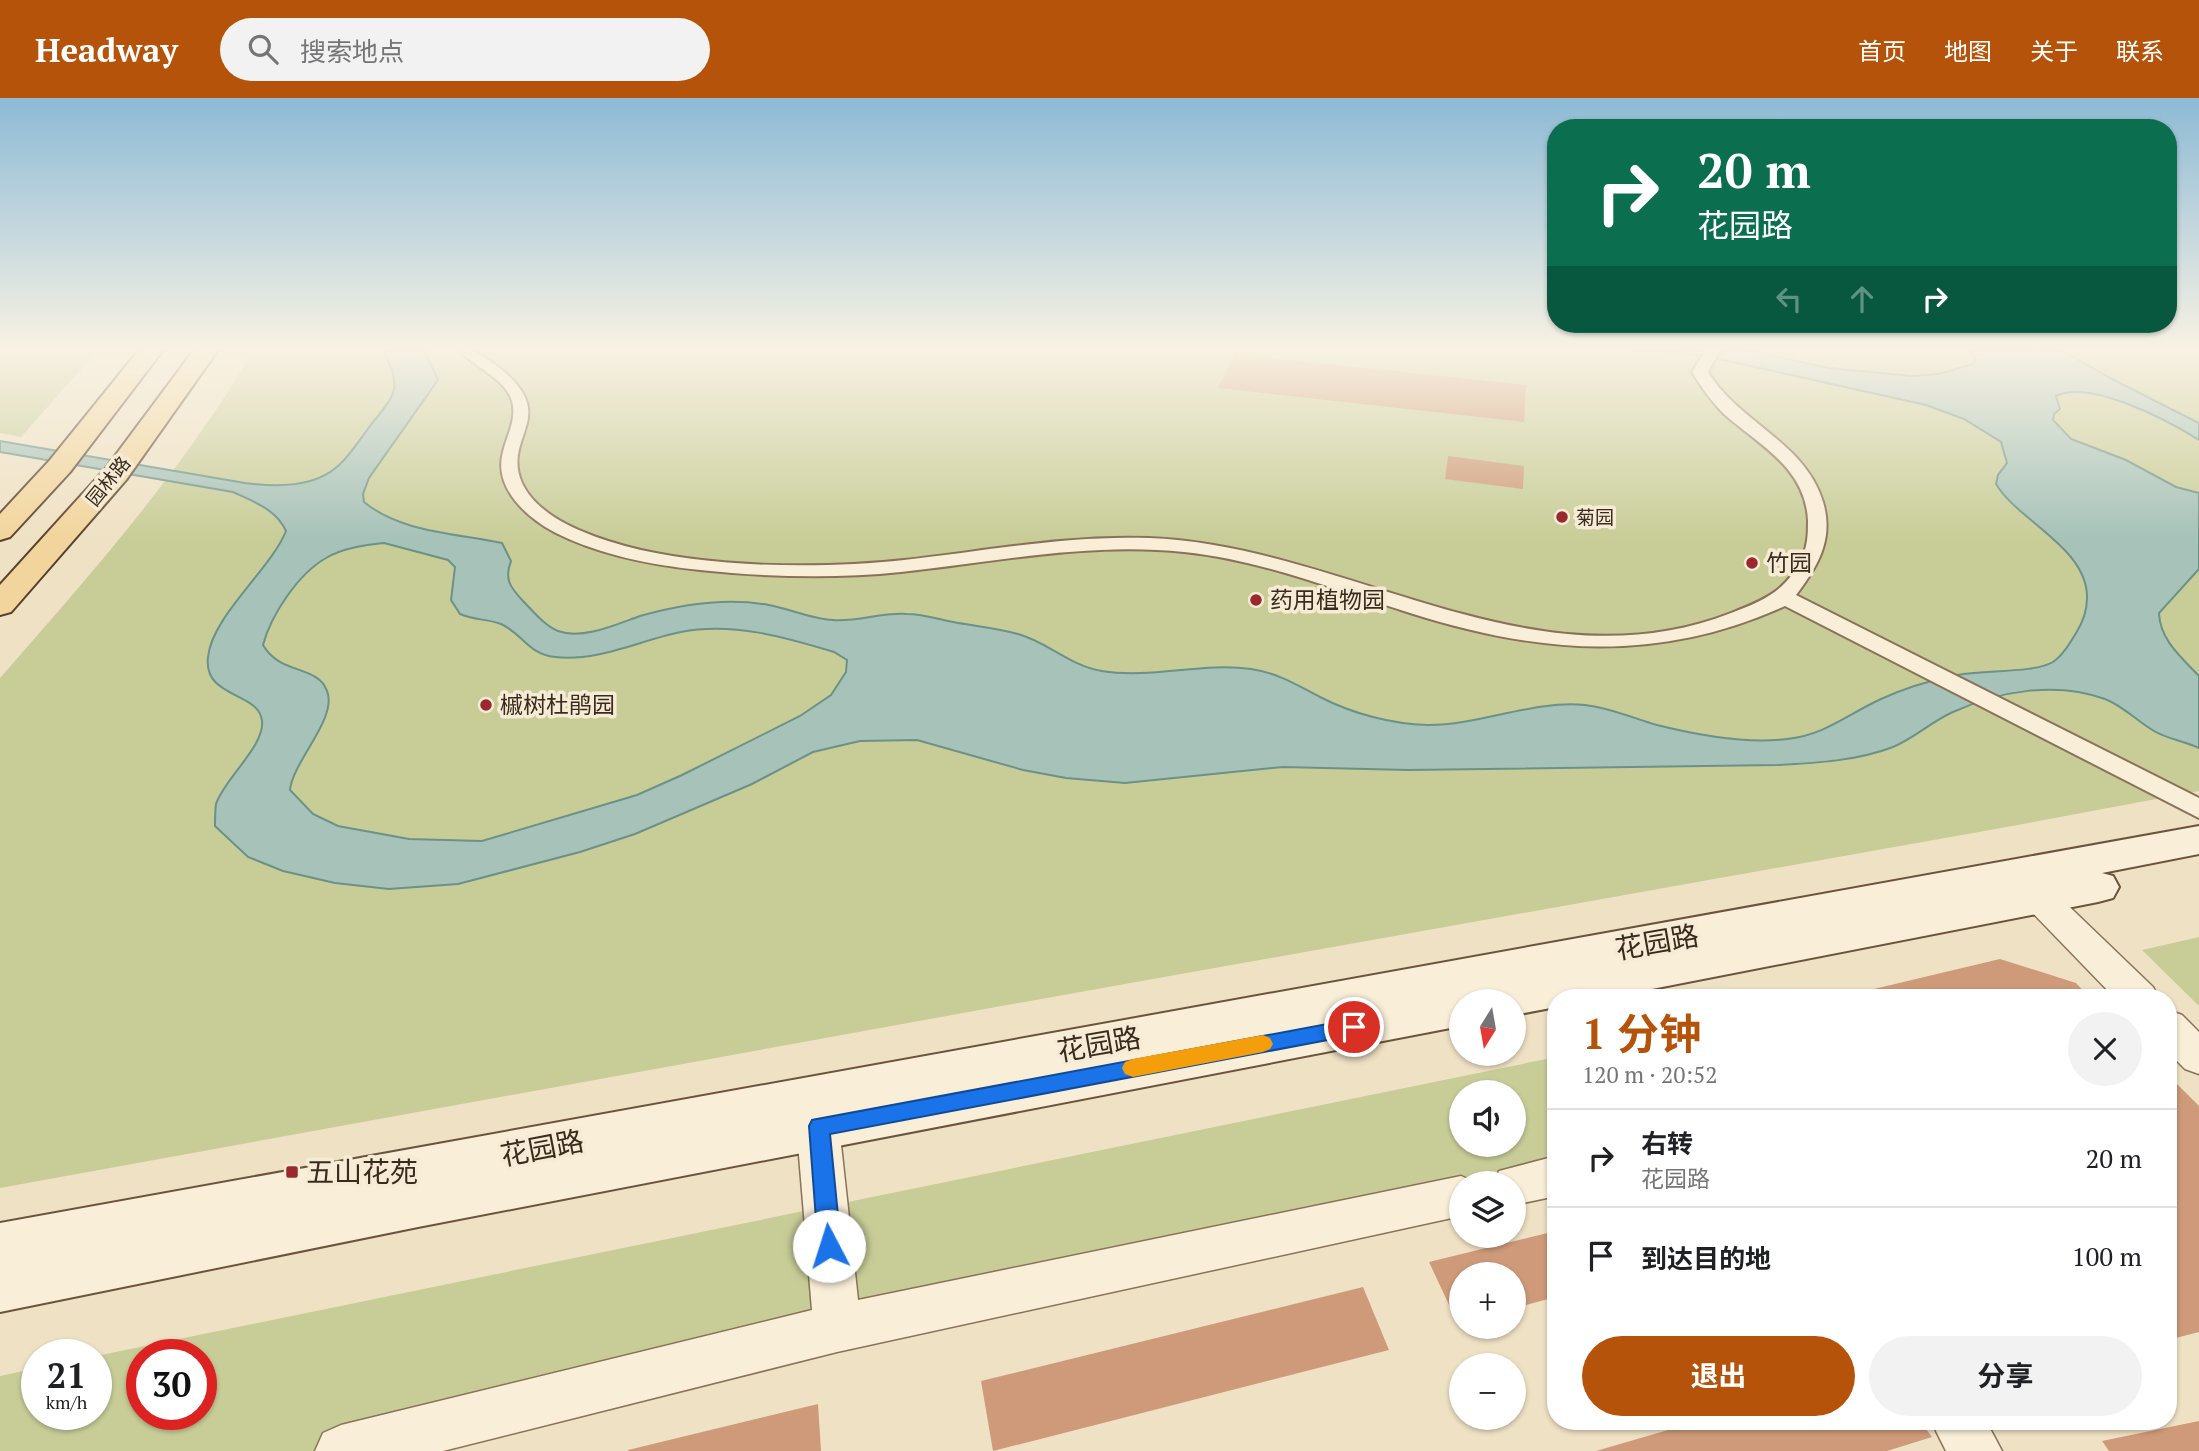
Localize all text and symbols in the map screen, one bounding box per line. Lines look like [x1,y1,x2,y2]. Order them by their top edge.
search box [220,18,710,81]
text: Headway [35,28,178,71]
icon: search [244,30,282,68]
text: 搜索地点 [300,34,404,68]
text: 首页 [1858,35,1906,67]
text: 地图 [1944,35,1992,67]
text: 关于 [2030,35,2078,67]
text: 联系 [2116,35,2164,67]
text: 20 m [1697,137,1811,202]
icon: right [1582,147,1673,238]
text: 花园路 [1697,204,1793,246]
icon: left [1770,280,1808,318]
icon: ahead [1843,280,1881,318]
icon: right [1916,280,1954,318]
street label: 园林路 [80,451,135,511]
place label: 菊园 [1576,504,1614,529]
marker: 菊园 [1554,509,1570,525]
place label: 竹园 [1766,547,1812,578]
marker: 竹园 [1744,555,1760,571]
place label: 药用植物园 [1270,584,1385,615]
marker: 药用植物园 [1248,592,1264,608]
place label: 槭树杜鹃园 [500,689,615,720]
marker: 槭树杜鹃园 [478,697,494,713]
street label: 花园路 [1612,916,1701,967]
north arrow [1449,989,1526,1066]
map controls [1449,989,1526,1430]
pin [1324,997,1384,1057]
text: 1 分钟 [1582,1005,1701,1061]
icon: arrive [1335,1008,1373,1046]
button: close [2068,1012,2142,1086]
street label: 花园路 [1054,1018,1143,1069]
text: 120 m · 20:52 [1582,1059,1717,1090]
button: sound [1449,1080,1526,1157]
street label: 花园路 [497,1121,587,1174]
text: 右转 [1641,1126,1693,1160]
icon: right [1582,1139,1620,1177]
text: 20 m [2086,1141,2142,1175]
place label: 五山花苑 [306,1153,418,1190]
text: 花园路 [1641,1163,1710,1194]
marker: 五山花苑 [284,1164,300,1180]
button: layers [1449,1171,1526,1248]
position arrow [792,1209,866,1283]
icon: arrive [1582,1237,1620,1275]
text: 100 m [2072,1239,2142,1273]
text: 到达目的地 [1641,1241,1771,1275]
button: + [1449,1262,1526,1339]
button: 退出 [1582,1336,1855,1416]
button: 分享 [1869,1336,2142,1416]
speed limit sign: 30 [126,1339,217,1430]
text: 21 [47,1352,86,1398]
button: − [1449,1353,1526,1430]
text: km/h [46,1390,87,1414]

